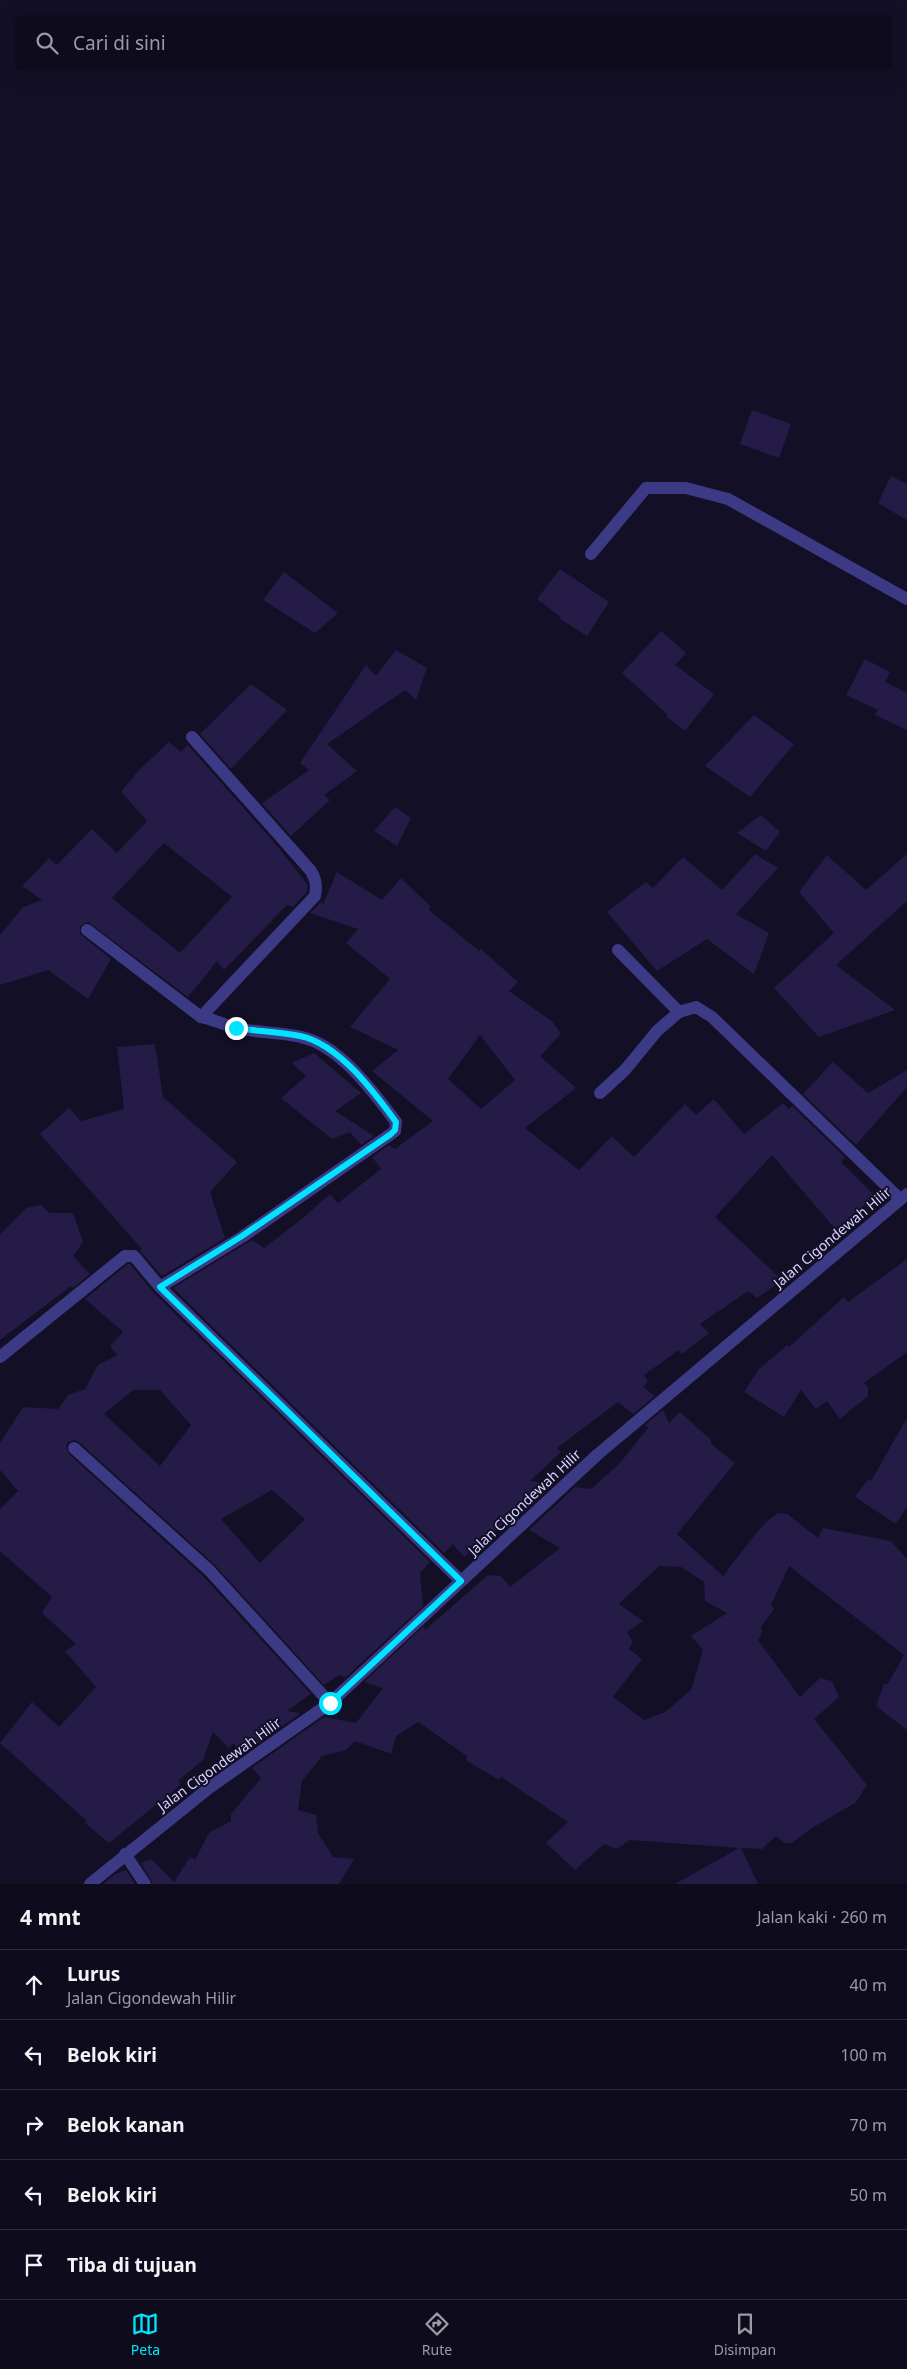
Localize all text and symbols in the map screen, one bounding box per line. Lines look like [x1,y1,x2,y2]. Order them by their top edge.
search box [15,15,892,70]
icon: search [33,29,61,57]
text: Cari di sini [73,30,166,56]
route end [225,1017,248,1040]
street label: Jalan Cigondewah Hilir [768,1182,895,1293]
street label: Jalan Cigondewah Hilir [462,1444,585,1561]
route start [319,1692,342,1715]
street label: Jalan Cigondewah Hilir [152,1713,285,1816]
text: 4 mnt [20,1903,81,1931]
text: Jalan kaki · 260 m [757,1906,887,1928]
text: Lurus [67,1961,120,1987]
icon: ahead [20,1971,48,1999]
text: 40 m [850,1974,887,1996]
text: Jalan Cigondewah Hilir [67,1987,236,2009]
icon: left [20,2041,48,2069]
text: Belok kiri [67,2042,157,2068]
text: 100 m [840,2044,887,2066]
icon: right [20,2111,48,2139]
text: Belok kanan [67,2112,184,2138]
text: 70 m [850,2114,887,2136]
icon: left [20,2181,48,2209]
text: Belok kiri [67,2182,157,2208]
text: 50 m [850,2184,887,2206]
icon: arrive [20,2251,48,2279]
text: Tiba di tujuan [67,2252,197,2278]
tab: Peta [131,2310,160,2359]
tab: Rute [422,2310,452,2359]
tab: Disimpan [714,2310,776,2359]

